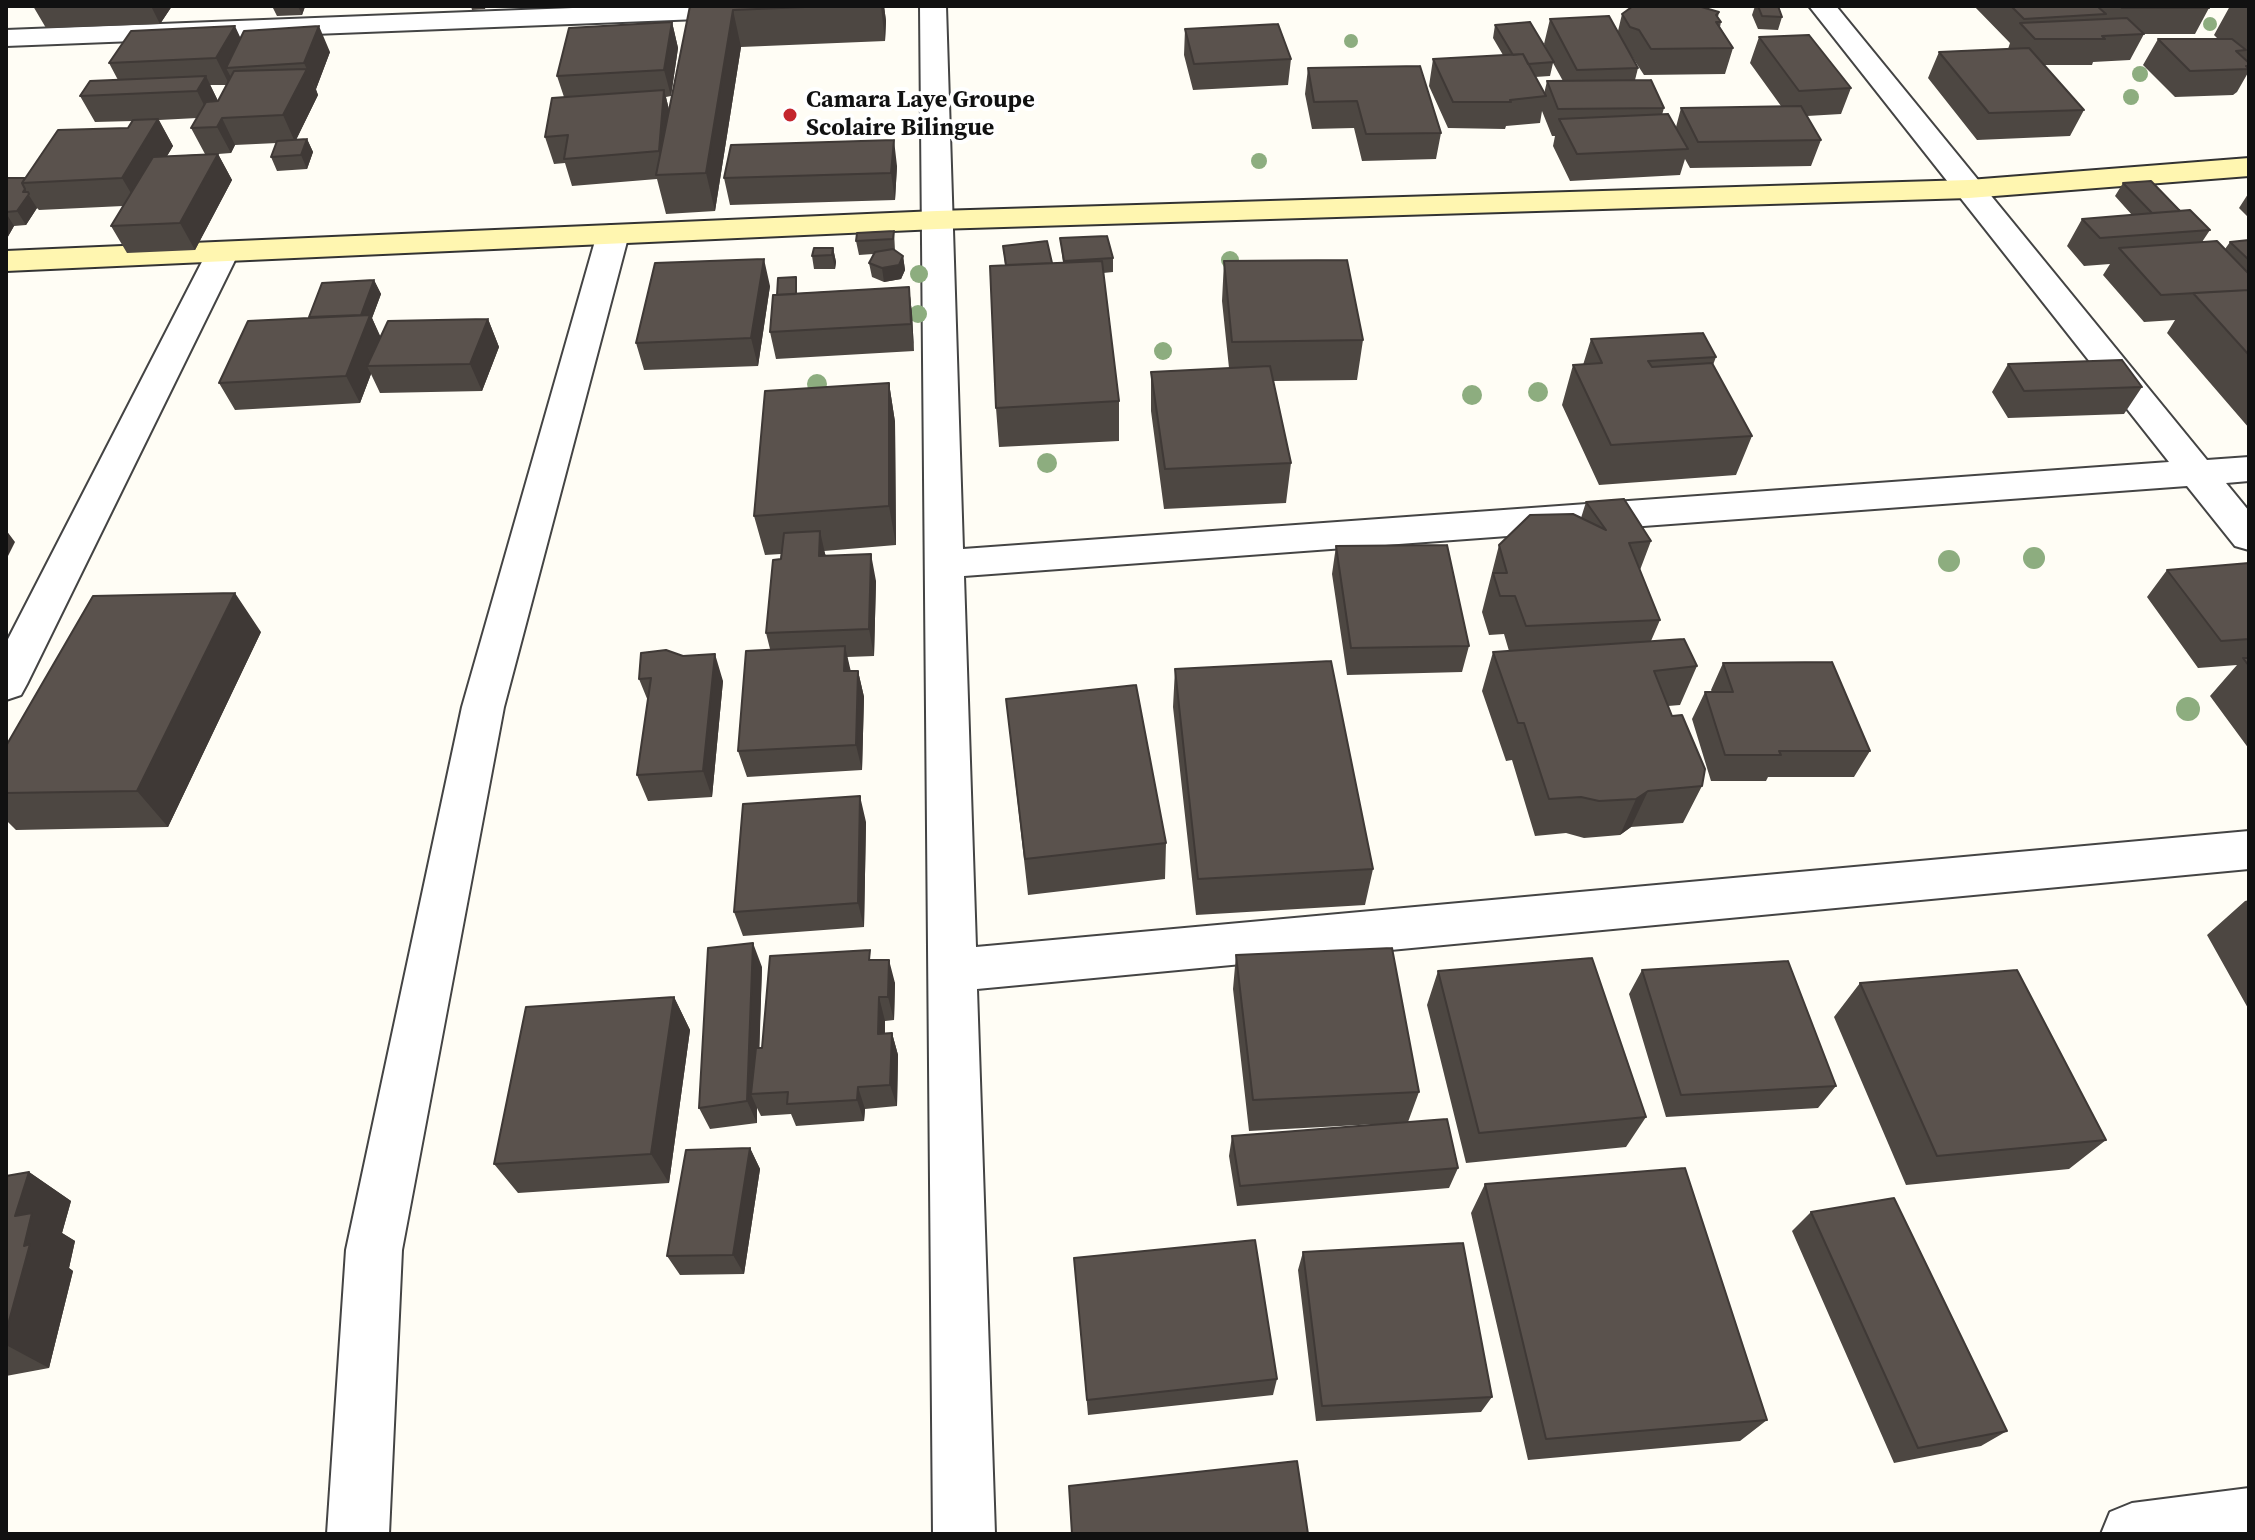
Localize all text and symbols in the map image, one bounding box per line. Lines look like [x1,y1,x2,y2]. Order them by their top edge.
place label: Camara Laye Groupe Scolaire Bilingue [806,87,1035,143]
marker: Camara Laye Groupe Scolaire Bilingue [781,106,799,124]

